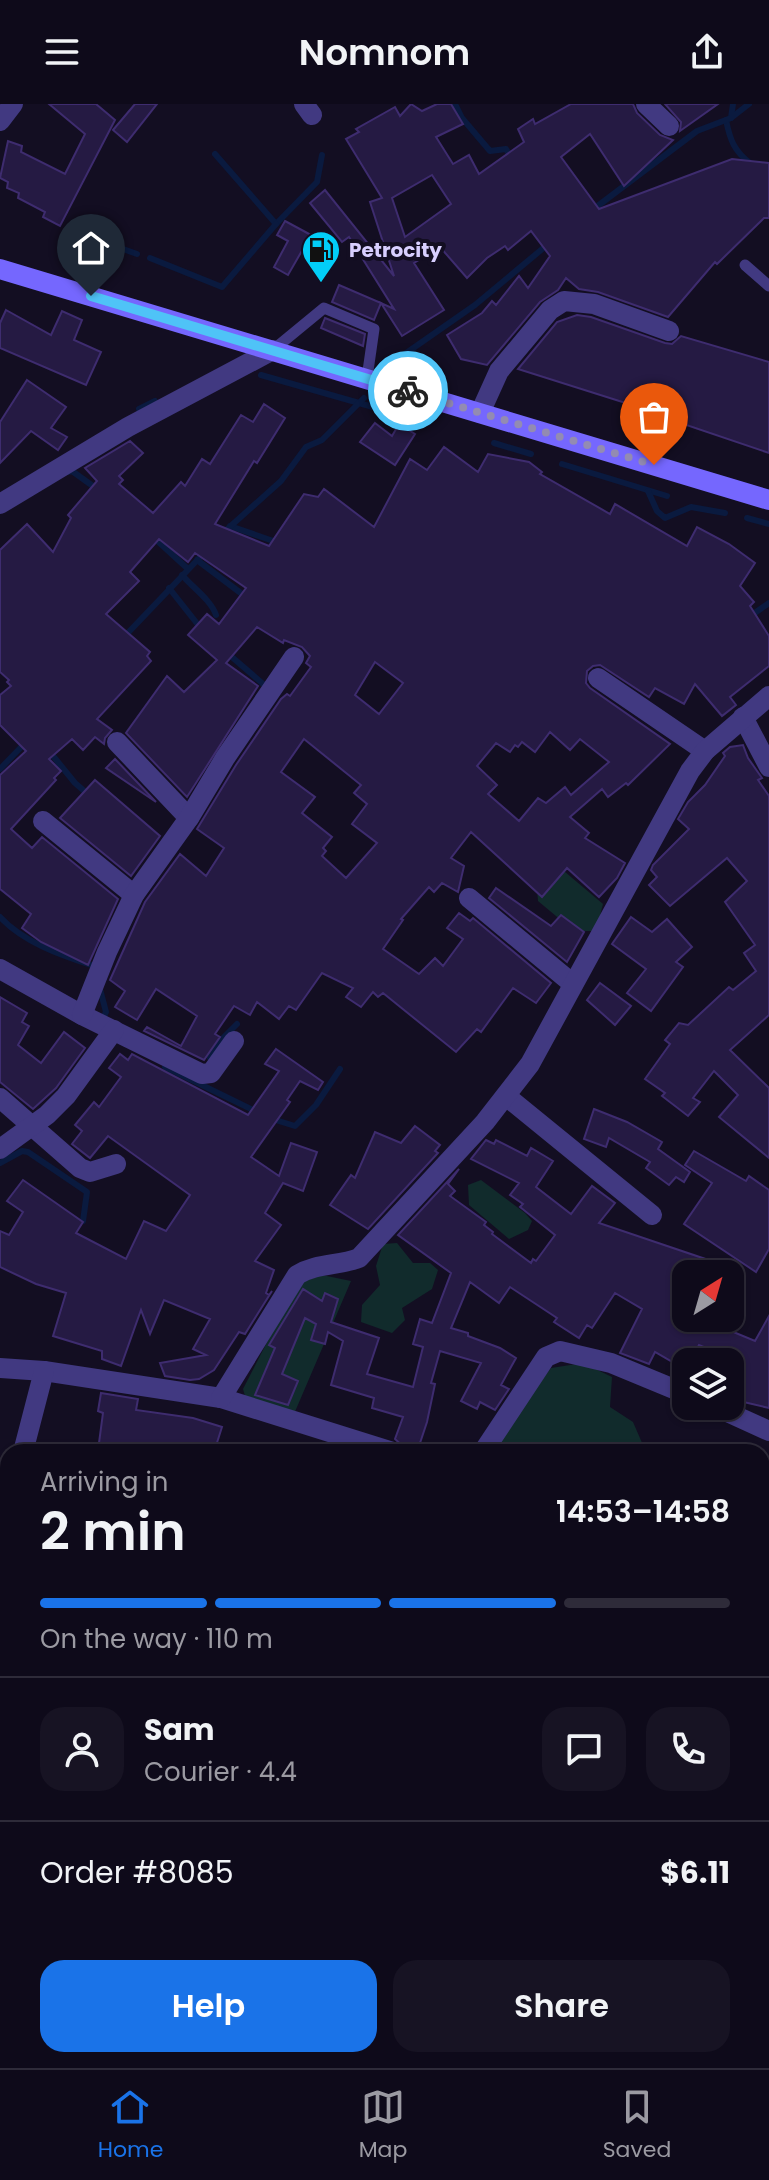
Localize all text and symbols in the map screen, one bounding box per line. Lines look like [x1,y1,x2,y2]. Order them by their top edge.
text: Nomnom [299,27,470,78]
icon: menu [40,30,84,74]
icon: share [685,30,729,74]
pin [57,214,125,296]
icon: home [69,226,113,270]
fuel station icon: Petrocity [300,229,342,284]
place label: Petrocity [349,236,442,264]
courier [368,351,448,431]
icon: bike [386,369,430,413]
pin [620,383,688,465]
icon: bag [632,395,676,439]
north arrow [672,1260,744,1332]
map controls [672,1260,744,1420]
button: layers [672,1348,744,1420]
text: Arriving in [40,1464,169,1500]
text: 14:53–14:58 [556,1490,730,1533]
text: 2 min [40,1495,186,1568]
text: On the way · 110 m [40,1621,273,1657]
button: person [40,1707,124,1791]
button: chat [542,1707,626,1791]
button: phone [646,1707,730,1791]
text: Sam [144,1708,215,1751]
text: Courier · 4.4 [144,1754,297,1790]
text: Order #8085 [40,1851,234,1894]
text: $6.11 [660,1851,730,1894]
button: Help [40,1960,377,2052]
button: Share [393,1960,730,2052]
tab: Home [98,2085,163,2166]
tab: Map [359,2085,407,2166]
tab: Saved [603,2085,671,2166]

